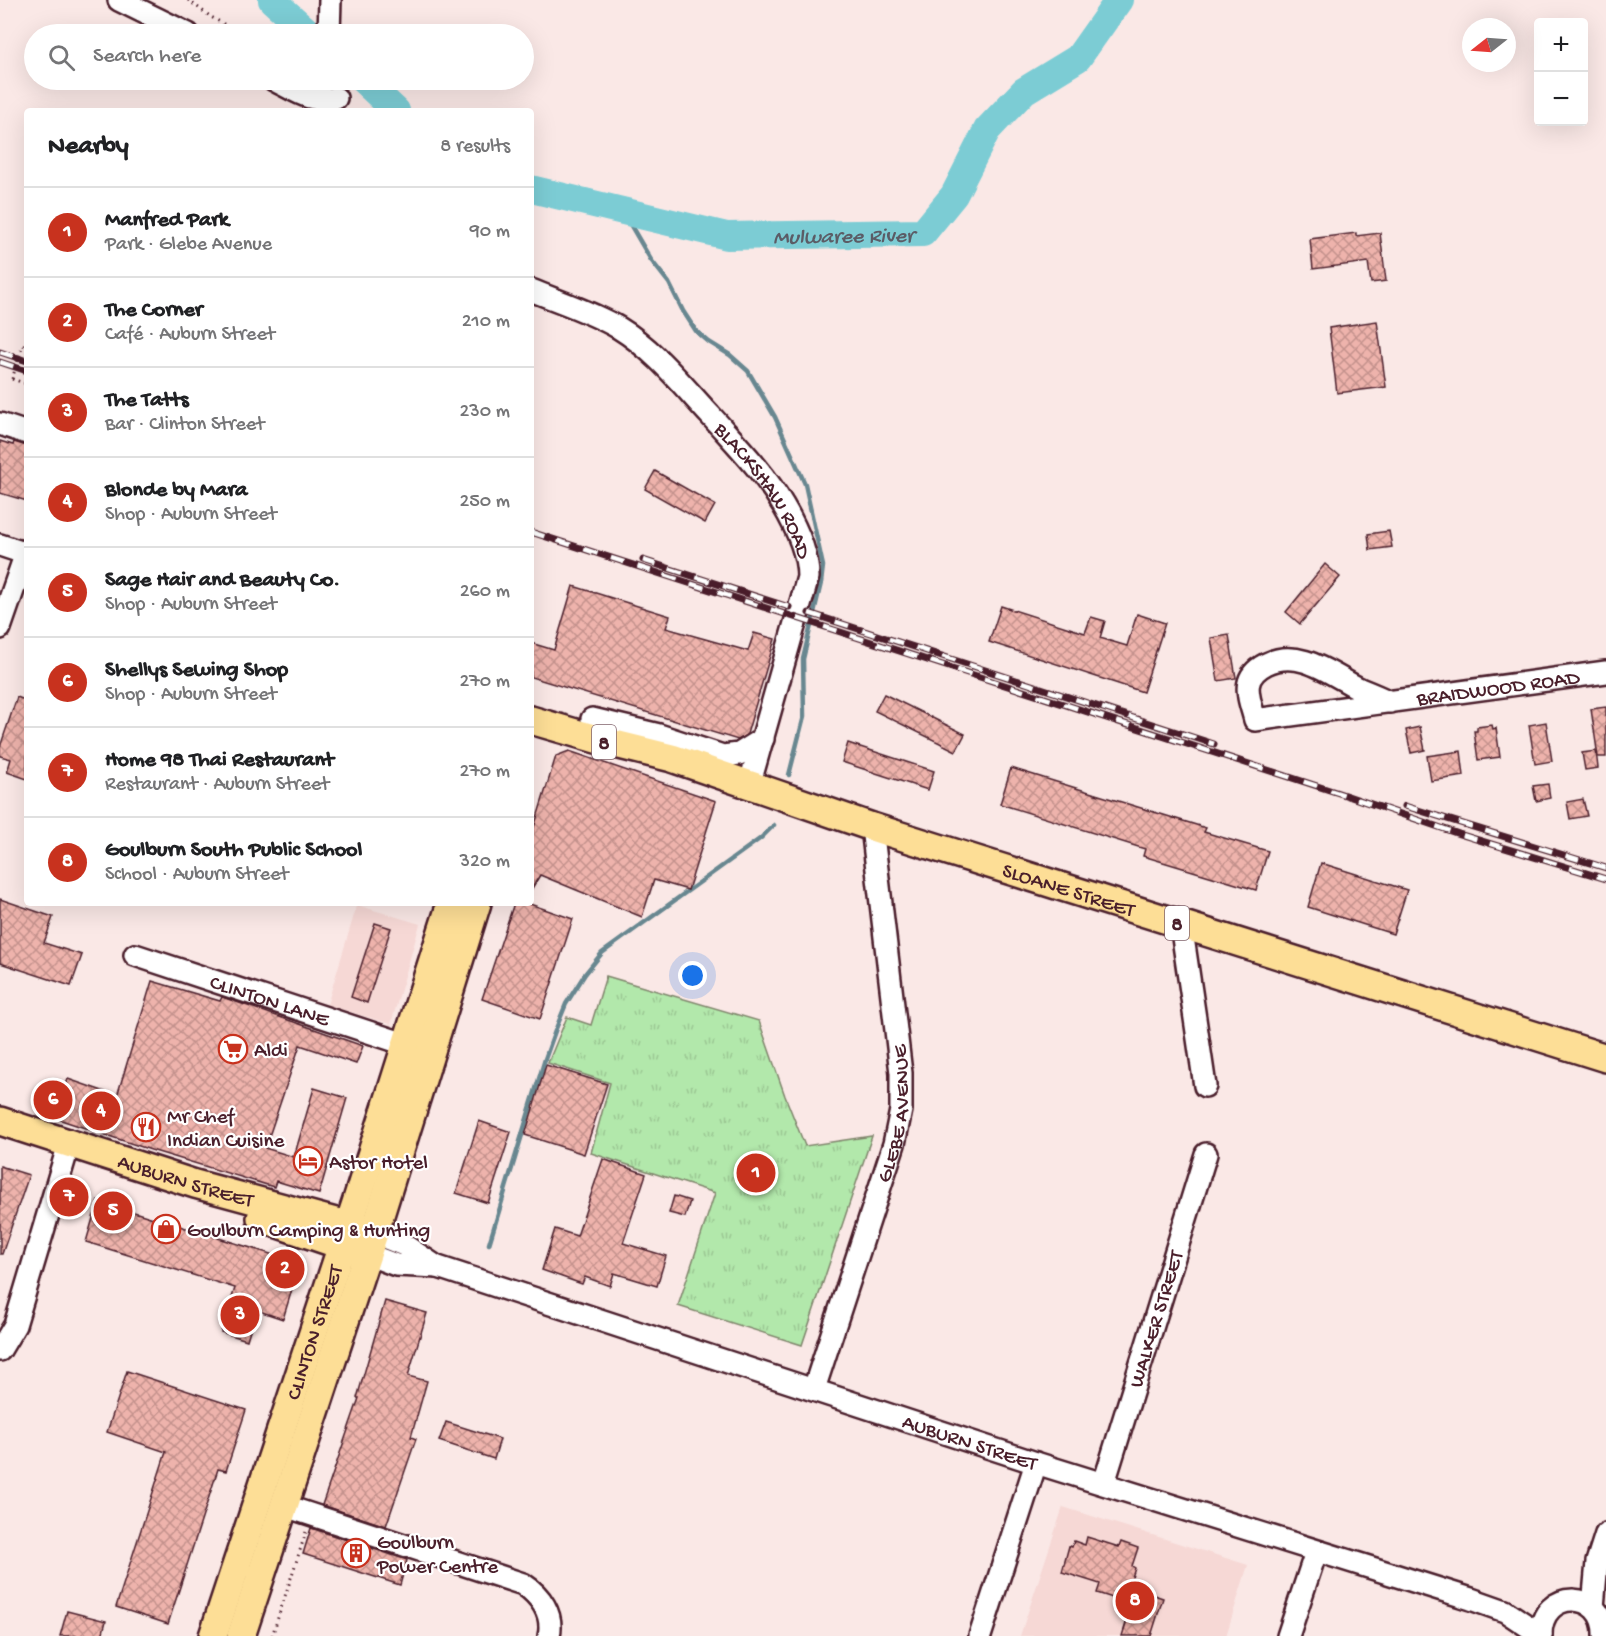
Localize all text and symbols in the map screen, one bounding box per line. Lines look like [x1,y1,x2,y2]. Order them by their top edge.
north arrow [1462,18,1516,72]
map controls [1534,18,1588,126]
button: + [1534,18,1588,72]
search box [24,24,534,90]
icon: search [45,41,78,74]
text: Search here [93,44,201,70]
button: − [1534,72,1588,126]
text: Nearby [48,132,129,163]
text: 8 results [440,136,510,159]
text: Manfred Park [105,208,229,234]
text: 1 [63,221,72,244]
text: 90 m [470,221,510,244]
water label: Mulwaree River [773,224,918,252]
text: Park · Glebe Avenue [105,234,272,257]
text: The Corner [105,298,203,324]
text: 2 [63,311,72,334]
text: 210 m [462,311,510,334]
text: Café · Auburn Street [105,324,275,347]
text: The Tatts [105,388,189,414]
text: 3 [62,401,73,424]
text: 230 m [460,401,510,424]
text: Bar · Clinton Street [105,414,264,437]
street label: BLACKSHAW ROAD [706,418,815,563]
text: Blonde by Mara [105,478,248,504]
text: 4 [63,491,72,514]
text: 250 m [459,491,510,514]
text: Shop · Auburn Street [105,504,277,527]
text: Sage Hair and Beauty Co. [105,568,340,594]
text: 5 [62,581,73,604]
text: 260 m [460,581,510,604]
text: Shop · Auburn Street [105,594,277,617]
text: Shellys Sewing Shop [105,658,288,684]
street label: BRAIDWOOD ROAD [1414,667,1582,714]
text: 6 [62,671,73,694]
text: 270 m [460,671,510,694]
text: Shop · Auburn Street [105,684,277,707]
road number: 8 [592,725,616,759]
text: Home 98 Thai Restaurant [105,748,334,774]
text: 7 [62,761,73,784]
text: 270 m [460,761,510,784]
text: Restaurant · Auburn Street [105,774,329,797]
text: Goulburn South Public School [105,838,362,864]
text: 8 [62,851,73,874]
text: 320 m [460,851,510,874]
street label: SLOANE STREET [998,860,1138,925]
text: School · Auburn Street [105,864,289,887]
road number: 8 [1165,906,1189,940]
your location [678,961,707,990]
street label: CLINTON LANE [206,971,333,1034]
supermarket icon: Aldi [217,1033,249,1065]
place label: Aldi [254,1040,288,1065]
street label: GLEBE AVENUE [873,1042,917,1186]
pin: 6 [34,1078,72,1122]
pin: 4 [82,1088,120,1134]
place label: Mr Chef Indian Cuisine [167,1106,286,1155]
restaurant icon: Mr Chef Indian Cuisine [130,1111,162,1143]
hotel icon: Astor Hotel [292,1145,324,1177]
pin: 1 [736,1150,776,1196]
street label: AUBURN STREET [114,1151,256,1215]
place label: Astor Hotel [329,1152,428,1177]
pin: 7 [50,1174,88,1220]
pin: 5 [94,1188,132,1234]
shop icon: Goulburn Camping & Hunting [150,1213,182,1245]
place label: Goulburn Camping & Hunting [187,1220,430,1245]
pin: 2 [266,1246,304,1292]
street label: WALKER STREET [1125,1247,1191,1391]
street label: CLINTON STREET [283,1262,351,1404]
pin: 3 [220,1292,260,1338]
street label: AUBURN STREET [898,1411,1040,1479]
place label: Goulburn Power Centre [376,1532,499,1581]
building icon: Goulburn Power Centre [340,1537,372,1569]
pin: 8 [1116,1578,1154,1624]

